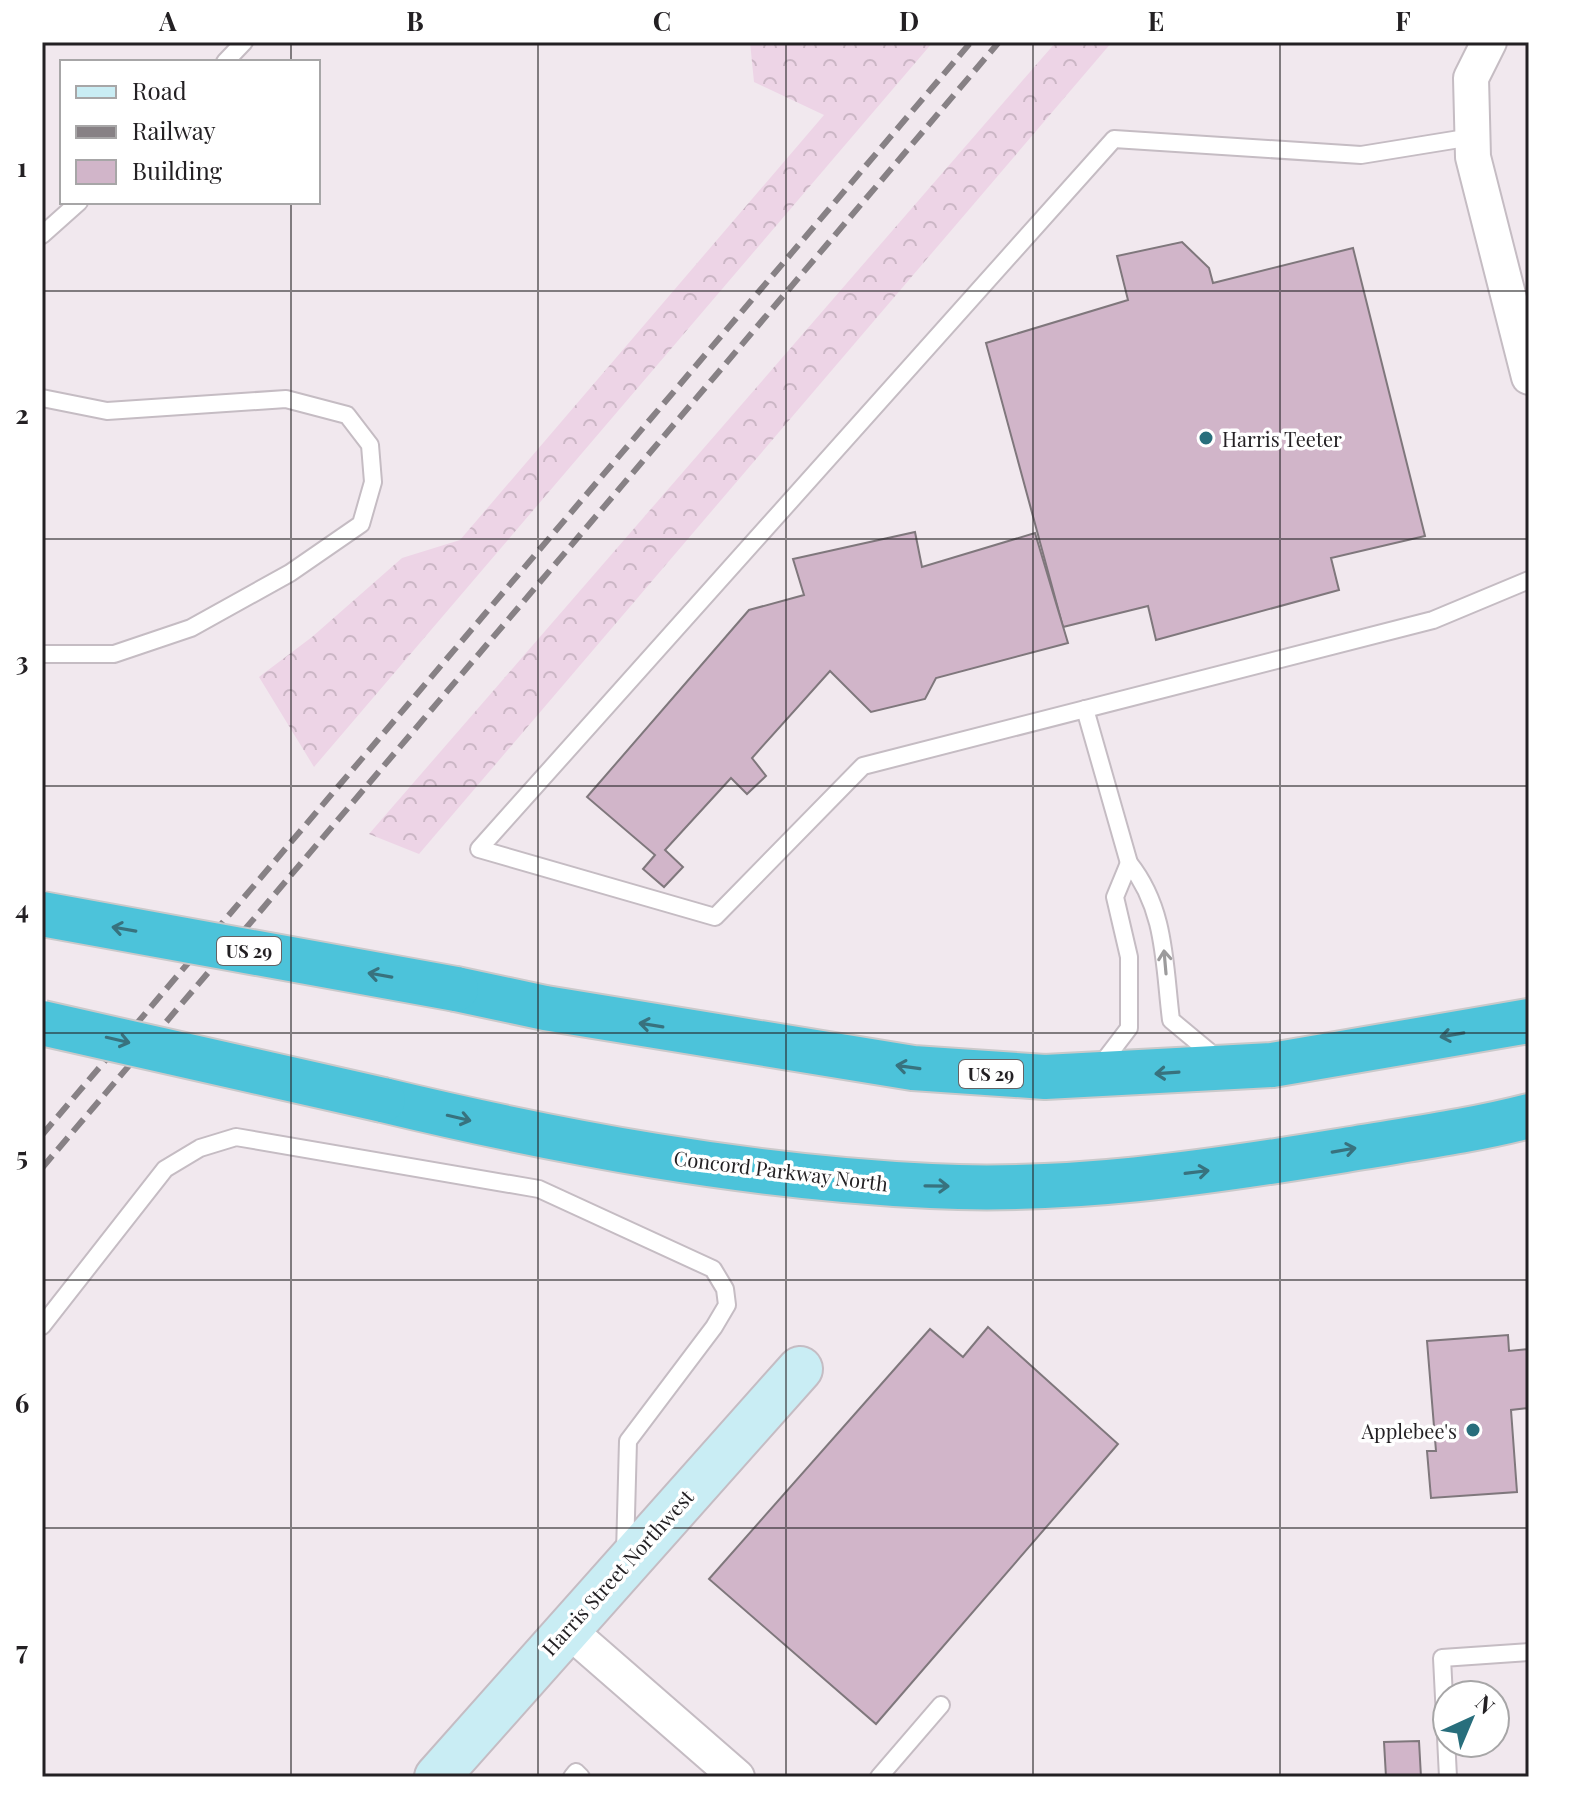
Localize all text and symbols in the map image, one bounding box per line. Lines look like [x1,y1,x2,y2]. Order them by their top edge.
text: A [158,3,177,38]
text: B [406,3,424,38]
text: C [653,3,671,38]
text: D [899,3,919,38]
text: E [1148,3,1164,38]
text: F [1395,3,1411,38]
legend [60,60,320,204]
text: Road [132,74,187,106]
text: Railway [132,114,216,146]
text: 1 [17,149,27,184]
text: Building [132,154,223,186]
text: 2 [15,396,29,431]
place label: Harris Teeter [1222,425,1342,452]
marker: Harris Teeter [1197,429,1215,447]
text: 3 [16,643,28,678]
text: 4 [15,891,29,926]
one-way arrow [112,920,137,935]
road number: US 29 [217,937,281,965]
one-way arrow [1157,949,1172,976]
one-way arrow [367,966,393,981]
one-way arrow [639,1017,664,1032]
one-way arrow [1440,1029,1465,1044]
one-way arrow [105,1033,130,1048]
one-way arrow [895,1059,921,1074]
road number: US 29 [959,1060,1023,1088]
one-way arrow [1154,1066,1181,1081]
one-way arrow [445,1111,471,1126]
text: 5 [16,1138,28,1173]
one-way arrow [1330,1142,1356,1157]
street label: Concord Parkway North [672,1143,890,1197]
one-way arrow [1184,1164,1209,1179]
one-way arrow [923,1179,950,1194]
text: 6 [15,1385,29,1420]
place label: Applebee's [1361,1417,1457,1444]
marker: Applebee's [1464,1421,1482,1439]
street label: Harris Street Northwest [535,1483,699,1661]
text: 7 [16,1632,28,1667]
north arrow [1431,1679,1511,1759]
text: N [1469,1688,1502,1720]

